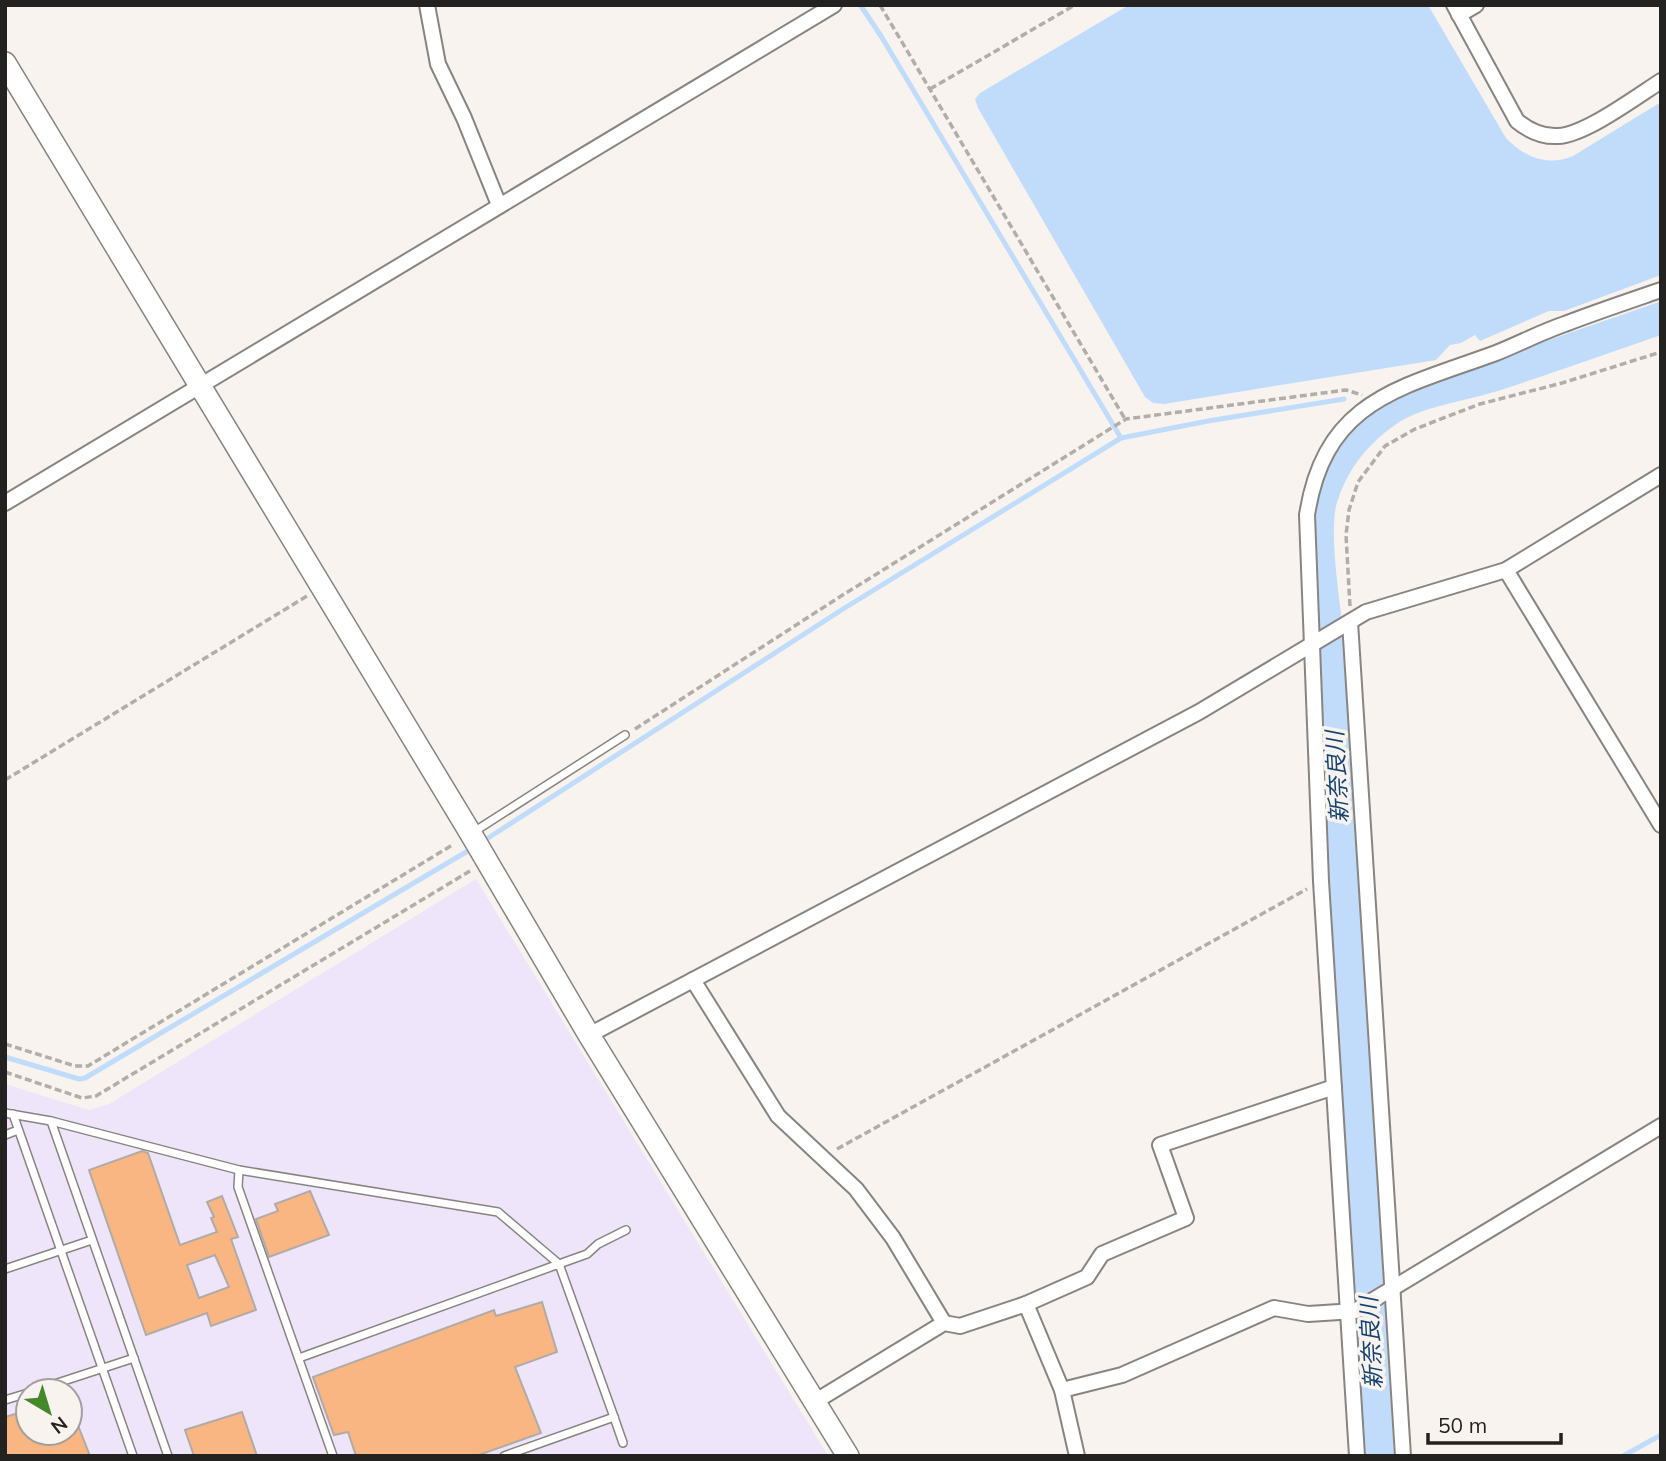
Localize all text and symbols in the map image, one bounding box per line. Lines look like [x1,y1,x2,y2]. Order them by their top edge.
water label: 新奈良川 [1319,727,1353,824]
water label: 新奈良川 [1353,1293,1387,1390]
north arrow [14,1377,84,1447]
scale bar [1428,1402,1561,1446]
text: N [46,1412,73,1439]
text: 50 m [1438,1412,1487,1438]

